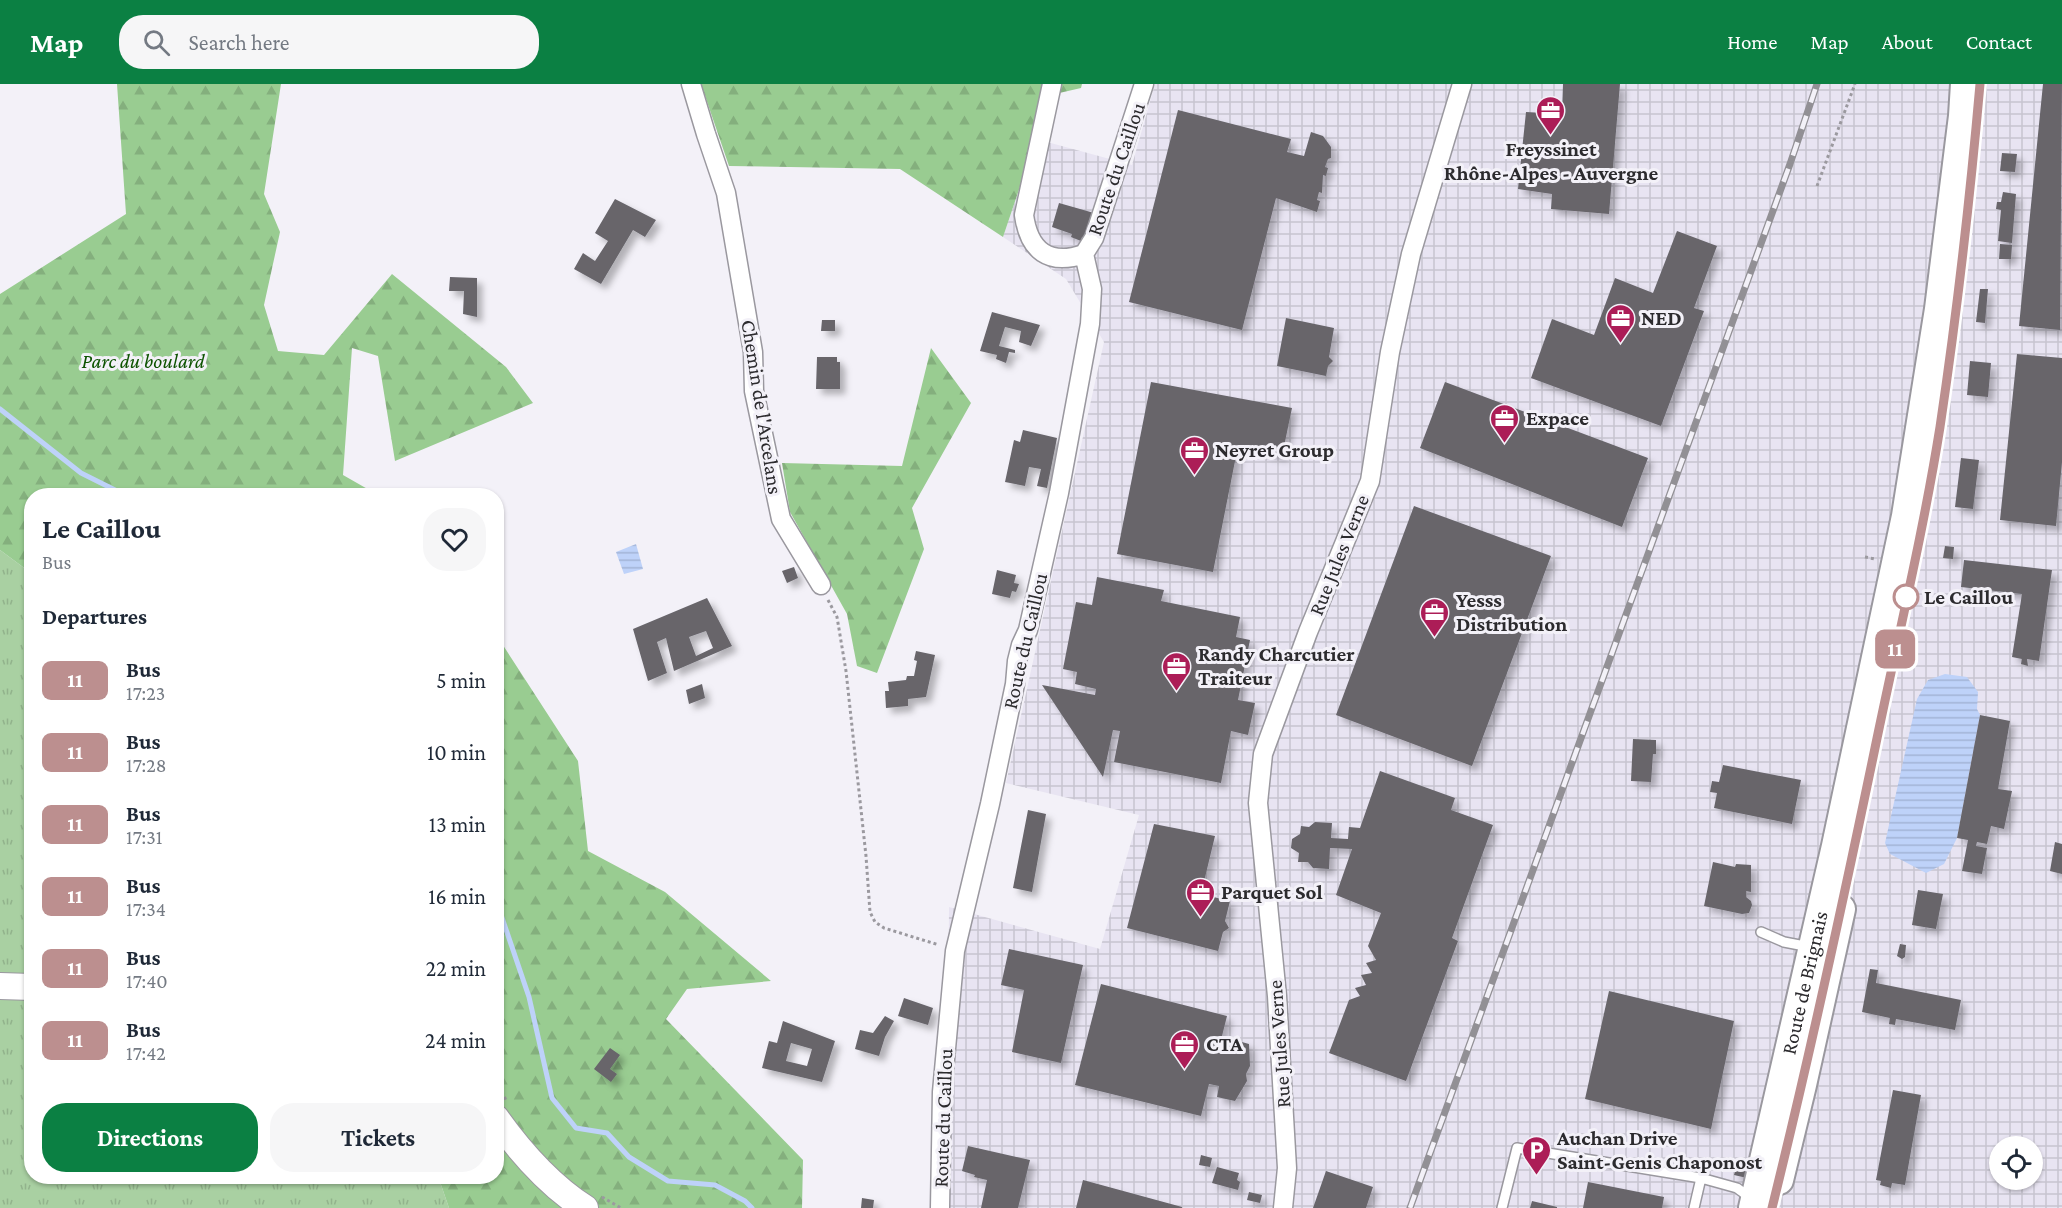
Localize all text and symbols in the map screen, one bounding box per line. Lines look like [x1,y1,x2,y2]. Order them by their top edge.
search box [119,15,539,69]
icon: search [140,26,173,59]
text: Map [30,27,83,58]
text: Search here [188,30,289,55]
text: Home [1727,30,1777,54]
text: Map [1810,30,1849,54]
text: About [1882,30,1933,54]
text: Contact [1966,30,2032,54]
office icon: Freyssinet Rhône-Alpes - Auvergne [1535,94,1567,136]
street label: Route du Caillou [1082,99,1150,239]
place label: Freyssinet Rhône-Alpes - Auvergne [1444,137,1659,185]
office icon: NED [1604,302,1636,344]
place label: NED [1641,306,1682,330]
street label: Chemin de l'Arcelans [736,318,788,496]
park label: Parc du boulard [81,349,206,373]
office icon: Expace [1489,402,1521,444]
place label: Expace [1526,406,1589,430]
office icon: Neyret Group [1178,434,1210,476]
place label: Neyret Group [1215,438,1334,462]
street label: Rue Jules Verne [1304,491,1374,619]
button: heart [423,508,486,571]
text: Le Caillou [42,513,161,544]
text: Bus [42,551,71,573]
street label: Route du Caillou [998,571,1052,711]
marker: Le Caillou [1893,584,1919,610]
place label: Le Caillou [1924,585,2013,609]
place label: Yesss Distribution [1456,588,1567,636]
office icon: Yesss Distribution [1419,596,1451,638]
text: Departures [42,604,147,629]
line badge: 11 [1868,630,1922,668]
text: 11 [1887,637,1903,661]
place label: Randy Charcutier Traiteur [1198,642,1355,690]
office icon: Randy Charcutier Traiteur [1161,650,1193,692]
text: Bus [126,657,160,682]
text: 11 [67,668,83,692]
text: 5 min [436,668,486,693]
text: 17:23 [126,682,165,704]
text: Bus [126,729,160,754]
text: 11 [67,740,83,764]
text: 10 min [427,740,486,765]
text: 17:28 [126,754,166,776]
text: Bus [126,801,160,826]
text: 11 [67,812,83,836]
text: 13 min [429,812,486,837]
text: 17:31 [126,826,162,848]
text: Bus [126,873,160,898]
office icon: Parquet Sol [1184,876,1216,918]
place label: Parquet Sol [1221,880,1323,904]
text: 11 [67,884,83,908]
text: 16 min [428,884,486,909]
text: 17:34 [126,898,166,920]
street label: Route de Brignais [1777,909,1833,1057]
text: Bus [126,945,160,970]
text: 11 [67,956,83,980]
text: 22 min [426,956,486,981]
text: 17:40 [126,970,168,992]
street label: Rue Jules Verne [1263,979,1295,1109]
text: Bus [126,1017,160,1042]
text: 11 [67,1028,83,1052]
text: 24 min [425,1028,486,1053]
office icon: CTA [1169,1028,1201,1070]
place label: CTA [1206,1032,1243,1056]
text: 17:42 [126,1042,166,1064]
street label: Route du Caillou [929,1048,957,1188]
button: Directions [42,1103,258,1172]
button: Tickets [270,1103,486,1172]
place label: Auchan Drive Saint-Genis Chaponost [1556,1126,1763,1174]
parking icon: Auchan Drive Saint-Genis Chaponost [1520,1134,1552,1176]
map controls [1989,1136,2043,1190]
button: locate [1989,1136,2043,1190]

